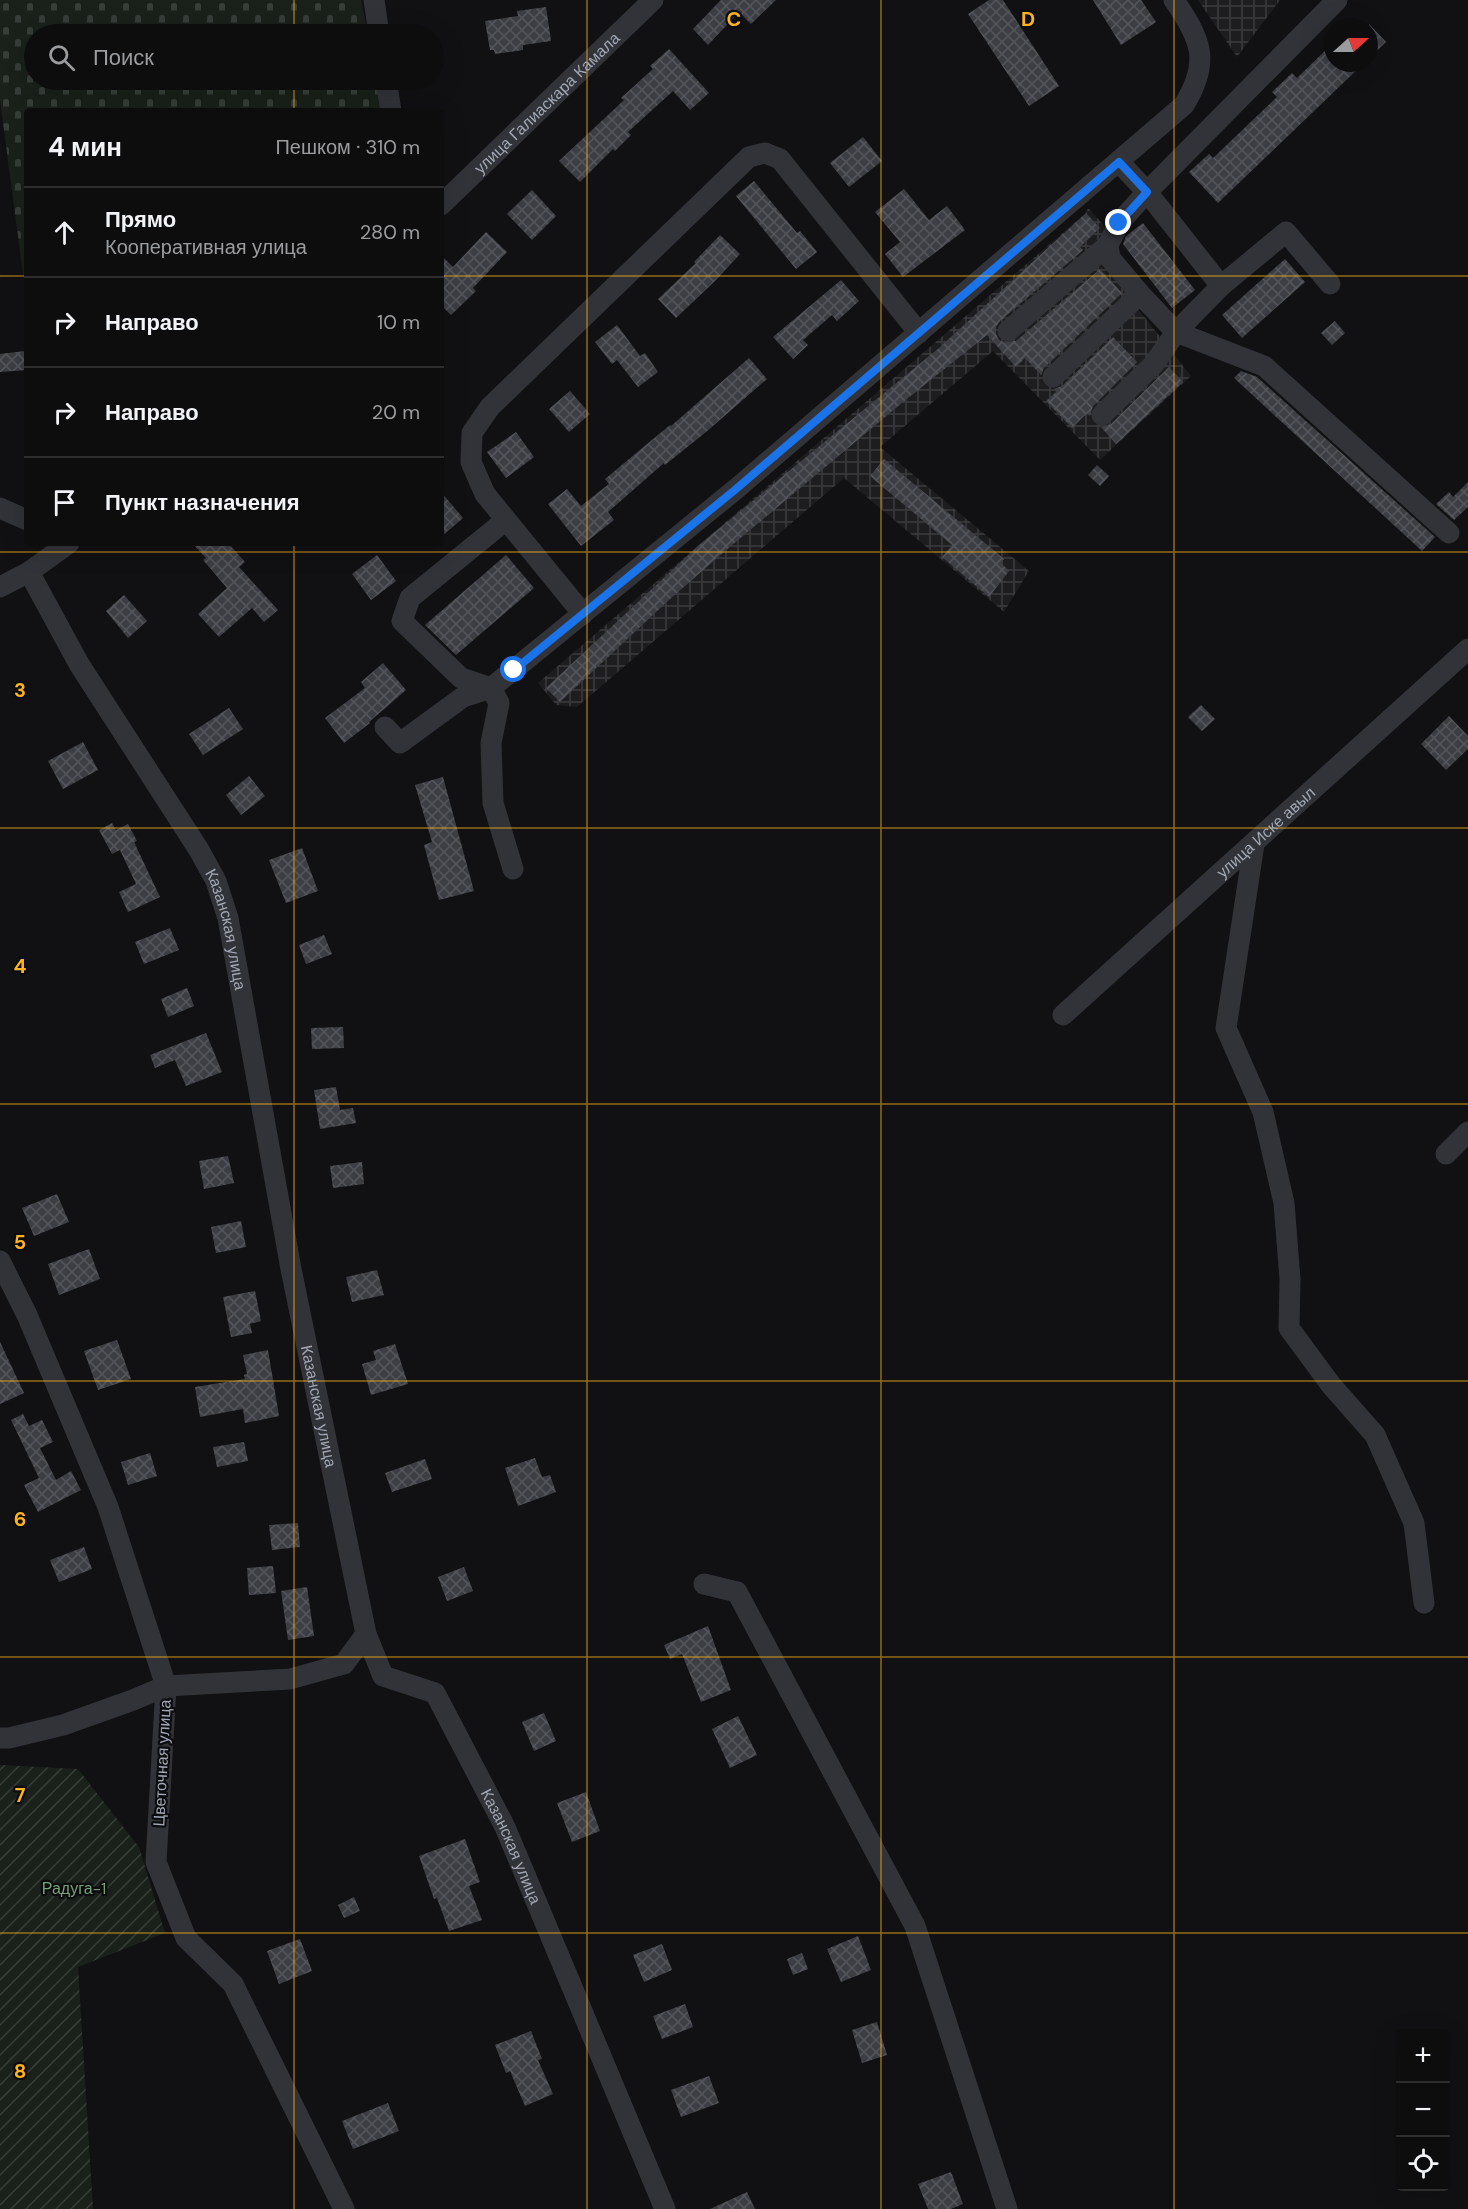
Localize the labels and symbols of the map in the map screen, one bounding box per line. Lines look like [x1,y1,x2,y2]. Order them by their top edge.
text: C [727,6,741,32]
text: D [1021,6,1035,32]
north arrow [1324,18,1378,72]
street label: улица Галиаскара Камала [469,27,624,178]
route end [1105,209,1131,235]
route start [500,656,526,682]
text: 3 [14,677,26,703]
street label: улица Иске авыл [1212,782,1319,882]
street label: Казанская улица [201,865,251,992]
text: 4 [14,953,27,979]
text: 5 [14,1229,26,1255]
street label: Казанская улица [296,1343,342,1469]
text: 6 [14,1506,26,1532]
street label: Цветочная улица [148,1699,176,1827]
text: 7 [15,1782,26,1808]
street label: Казанская улица [476,1785,547,1907]
park label: Радуга-1 [42,1878,106,1899]
text: 8 [14,2058,26,2084]

